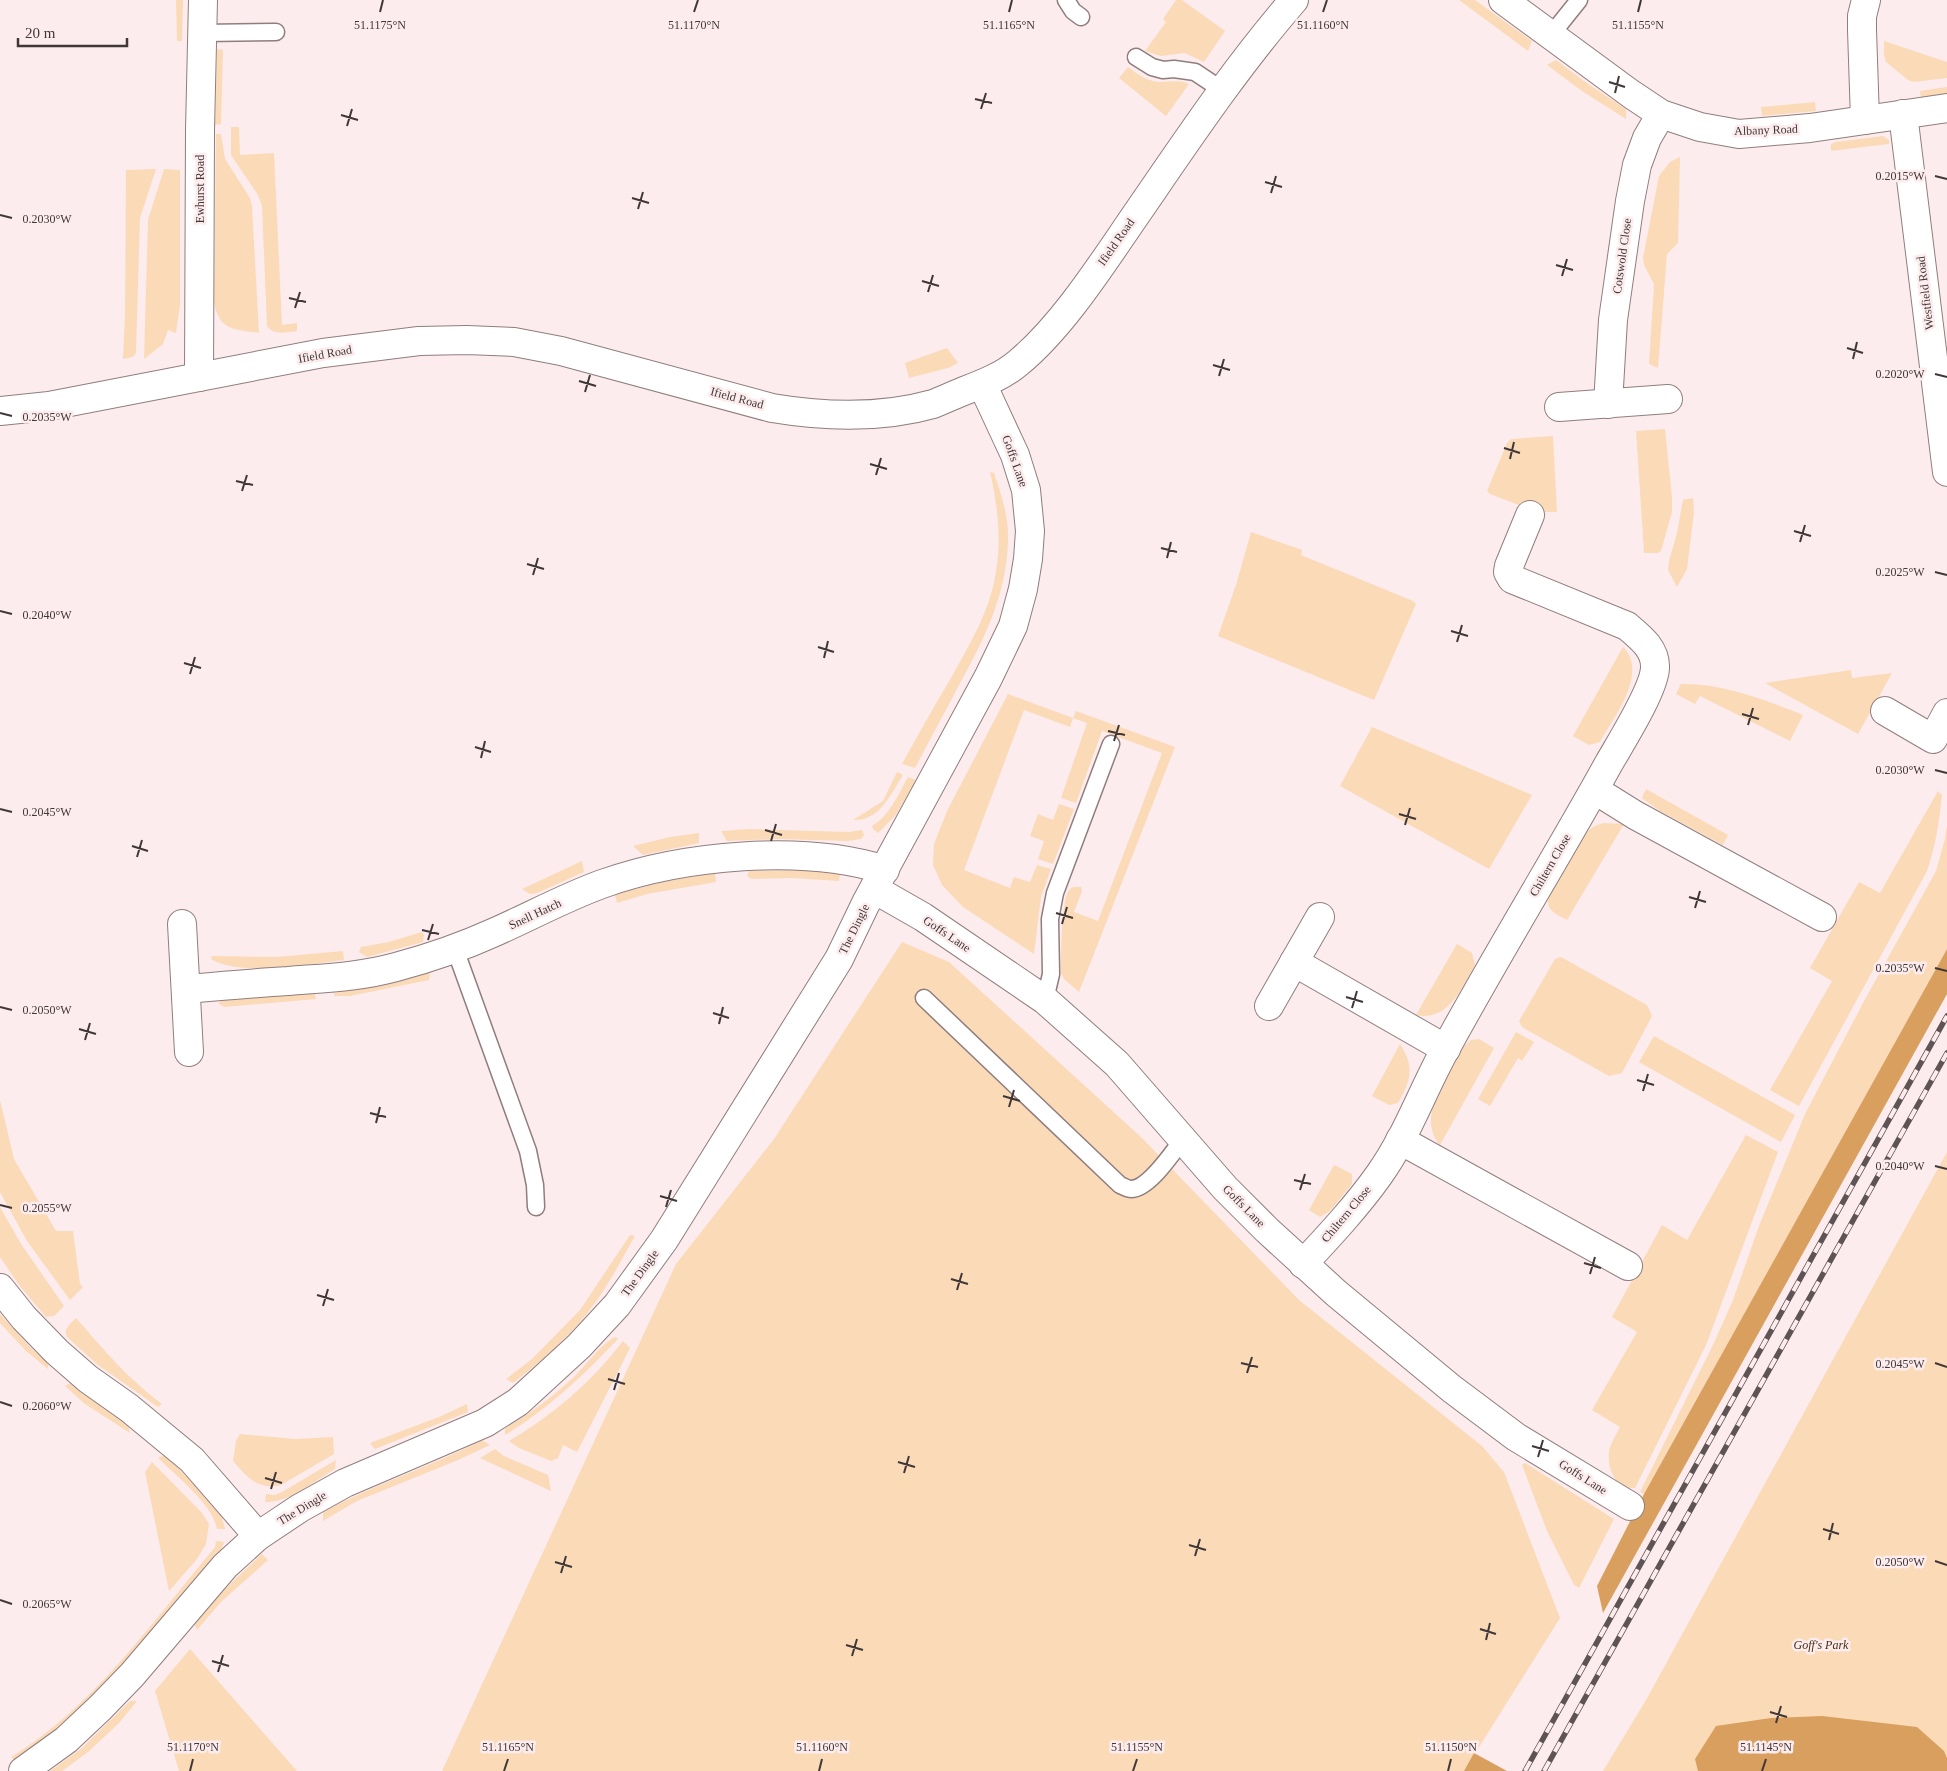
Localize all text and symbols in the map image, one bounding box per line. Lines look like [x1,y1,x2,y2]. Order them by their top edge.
scale bar [18,15,126,47]
text: 51.1175°N [354,18,406,32]
text: 51.1170°N [668,18,720,32]
text: 51.1165°N [983,18,1035,32]
text: 51.1160°N [1297,18,1349,32]
text: 51.1155°N [1612,18,1664,32]
text: 20 m [25,25,56,41]
street label: Albany Road [1734,122,1798,138]
street label: Ewhurst Road [193,155,207,223]
text: 0.2015°W [1875,169,1925,183]
text: 0.2030°W [22,212,72,226]
street label: Ifield Road [1095,216,1137,268]
street label: Cotswold Close [1610,217,1634,295]
street label: Westfield Road [1914,255,1936,331]
street label: Ifield Road [297,342,353,366]
text: 0.2020°W [1875,367,1925,381]
street label: Ifield Road [709,384,765,412]
text: 0.2035°W [22,410,72,424]
street label: Goffs Lane [999,433,1031,489]
text: 0.2025°W [1875,565,1925,579]
text: 0.2040°W [22,608,72,622]
text: 0.2030°W [1875,763,1925,777]
text: 0.2045°W [22,805,72,819]
street label: Chiltern Close [1527,831,1573,899]
street label: Snell Hatch [507,896,563,932]
street label: The Dingle [836,902,872,956]
street label: Goffs Lane [921,913,973,955]
text: 0.2035°W [1875,961,1925,975]
text: 0.2050°W [22,1003,72,1017]
text: 0.2040°W [1875,1159,1925,1173]
street label: Goffs Lane [1220,1182,1268,1230]
street label: Chiltern Close [1318,1183,1374,1245]
text: 0.2055°W [22,1201,72,1215]
street label: The Dingle [618,1247,662,1299]
text: 0.2045°W [1875,1357,1925,1371]
text: 0.2060°W [22,1399,72,1413]
street label: Goffs Lane [1556,1457,1610,1497]
street label: The Dingle [275,1488,329,1528]
text: 0.2050°W [1875,1555,1925,1569]
text: 0.2065°W [22,1597,72,1611]
park label: Goff's Park [1794,1638,1849,1652]
text: 51.1170°N [167,1740,219,1754]
text: 51.1165°N [482,1740,534,1754]
text: 51.1160°N [796,1740,848,1754]
text: 51.1155°N [1111,1740,1163,1754]
text: 51.1150°N [1425,1740,1477,1754]
text: 51.1145°N [1740,1740,1792,1754]

